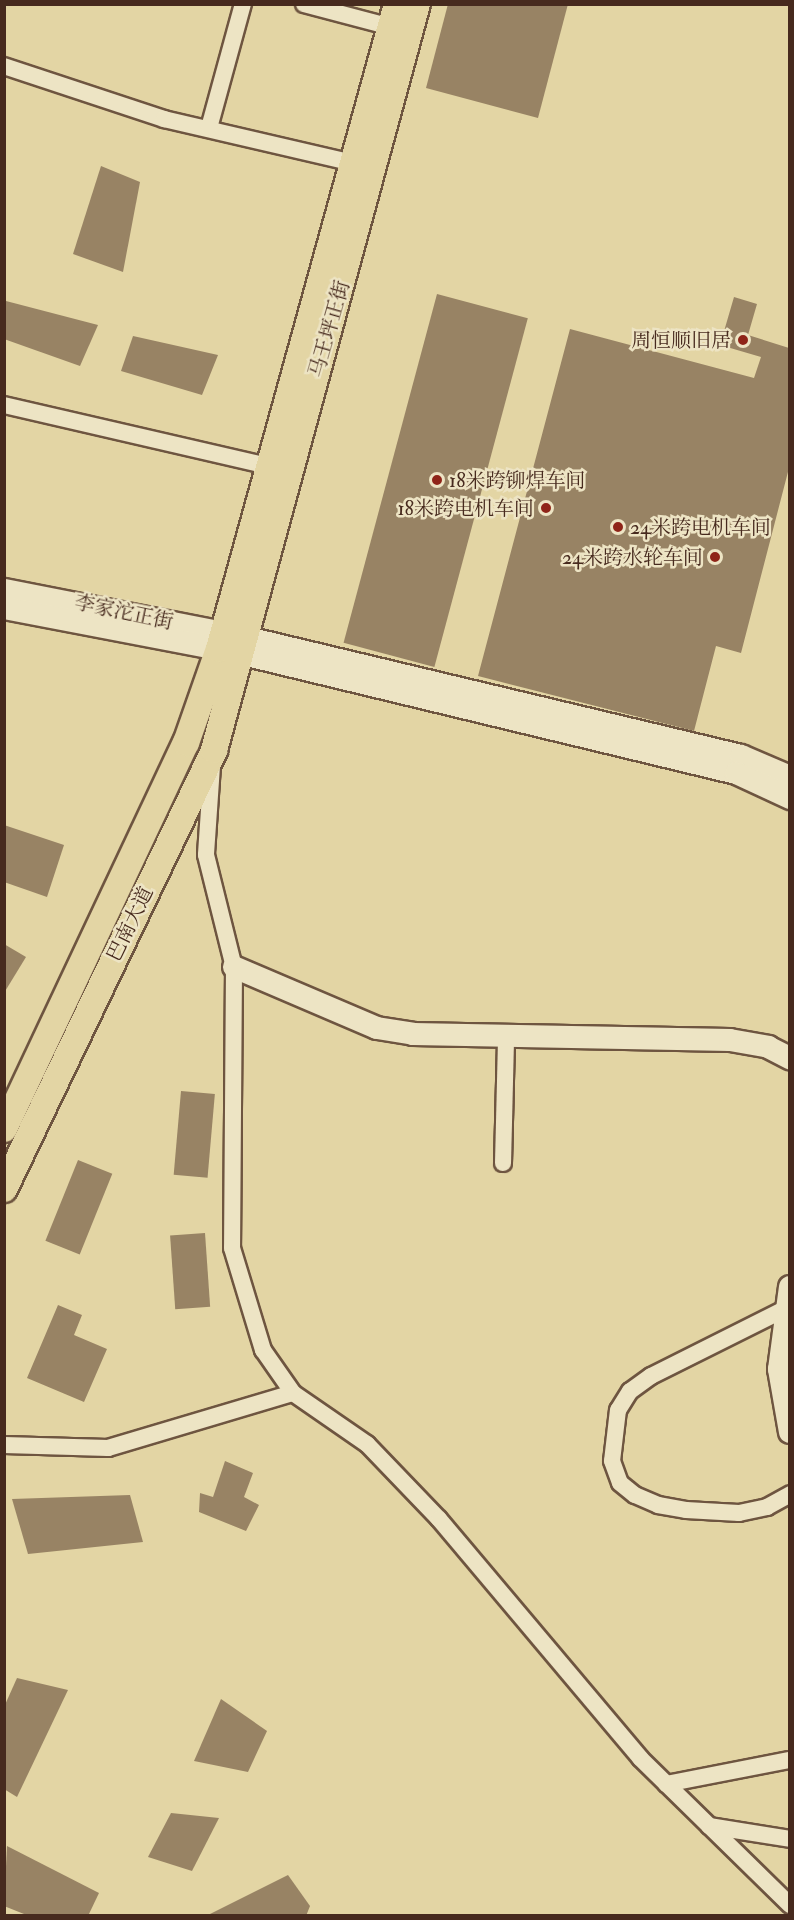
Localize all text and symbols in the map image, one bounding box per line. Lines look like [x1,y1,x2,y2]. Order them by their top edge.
street label: 马王坪正街 [304,278,354,380]
place label: 周恒顺旧居 [631,328,731,352]
marker: 周恒顺旧居 [736,333,750,347]
place label: 18米跨铆焊车间 [449,468,586,492]
marker: 18米跨铆焊车间 [430,473,444,487]
place label: 18米跨电机车间 [397,496,534,520]
marker: 18米跨电机车间 [539,501,553,515]
place label: 24米跨电机车间 [630,515,771,539]
marker: 24米跨电机车间 [611,520,625,534]
place label: 24米跨水轮车间 [562,545,703,569]
marker: 24米跨水轮车间 [708,550,722,564]
street label: 李家沱正街 [73,590,175,634]
street label: 巴南大道 [102,883,158,965]

